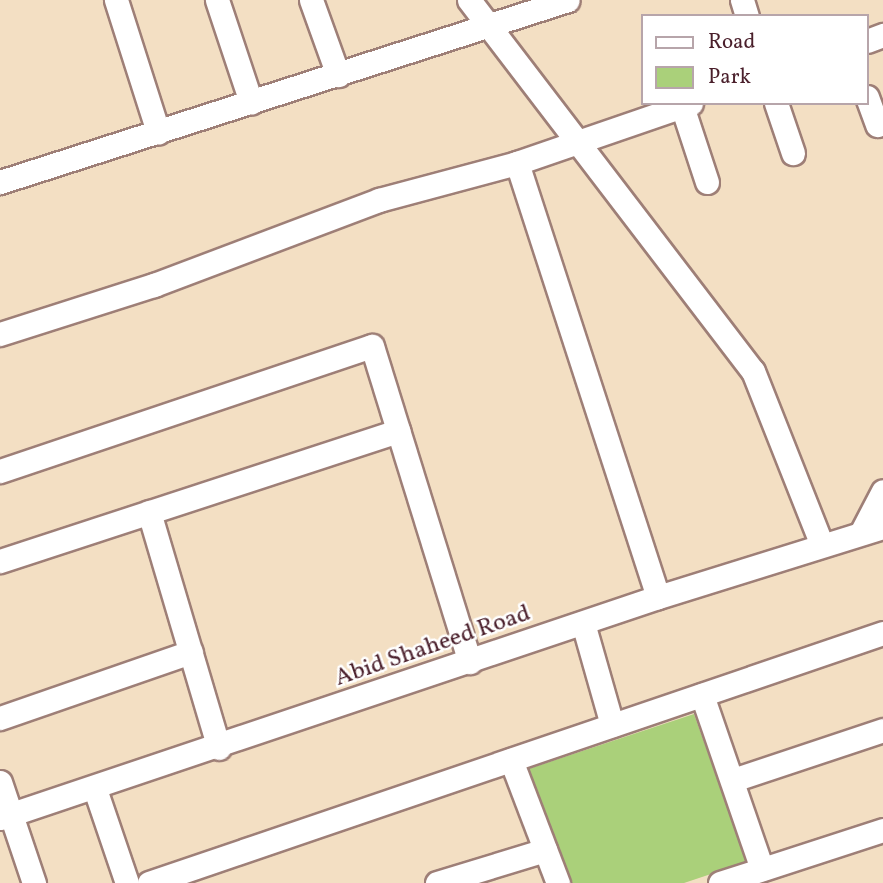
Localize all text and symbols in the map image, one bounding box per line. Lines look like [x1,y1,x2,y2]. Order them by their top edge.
legend [642,14,869,105]
text: Road [708,28,755,57]
text: Park [708,63,751,92]
street label: Abid Shaheed Road [332,600,534,694]

